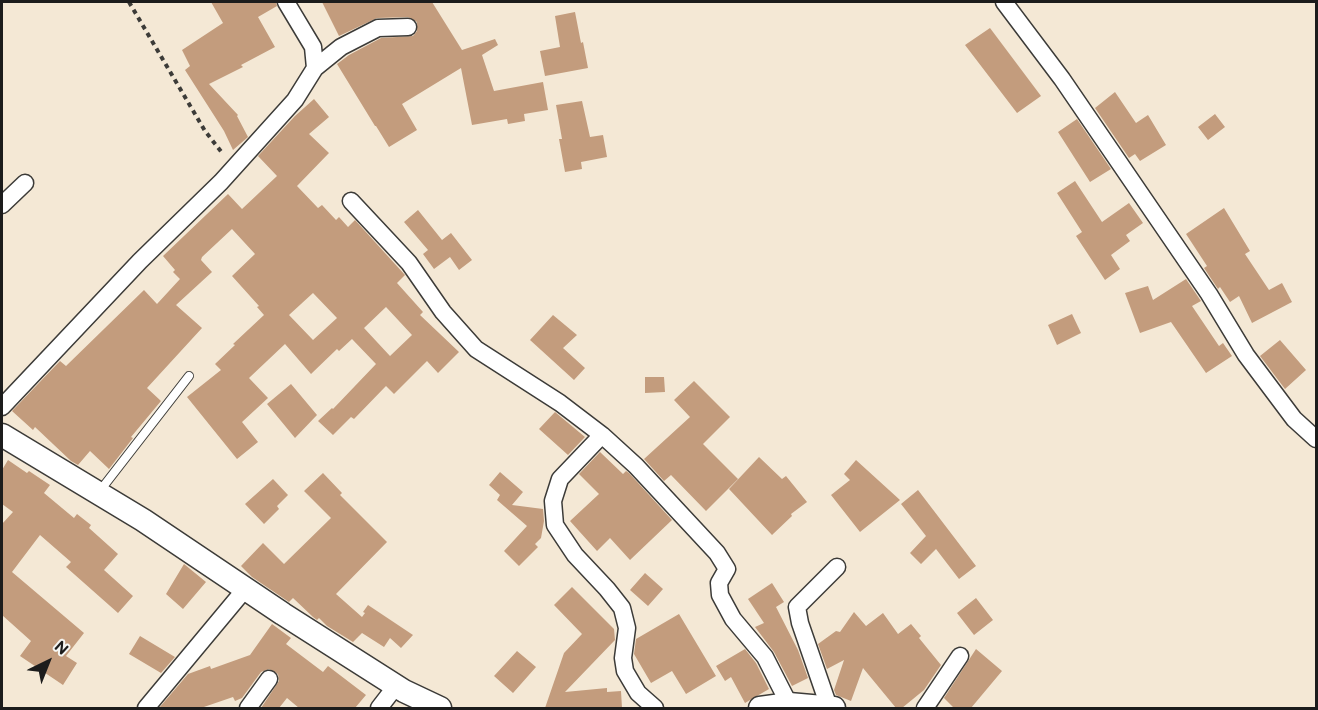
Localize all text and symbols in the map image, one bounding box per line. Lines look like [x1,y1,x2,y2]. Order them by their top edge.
north arrow [18,632,78,692]
text: N [50,637,71,660]

